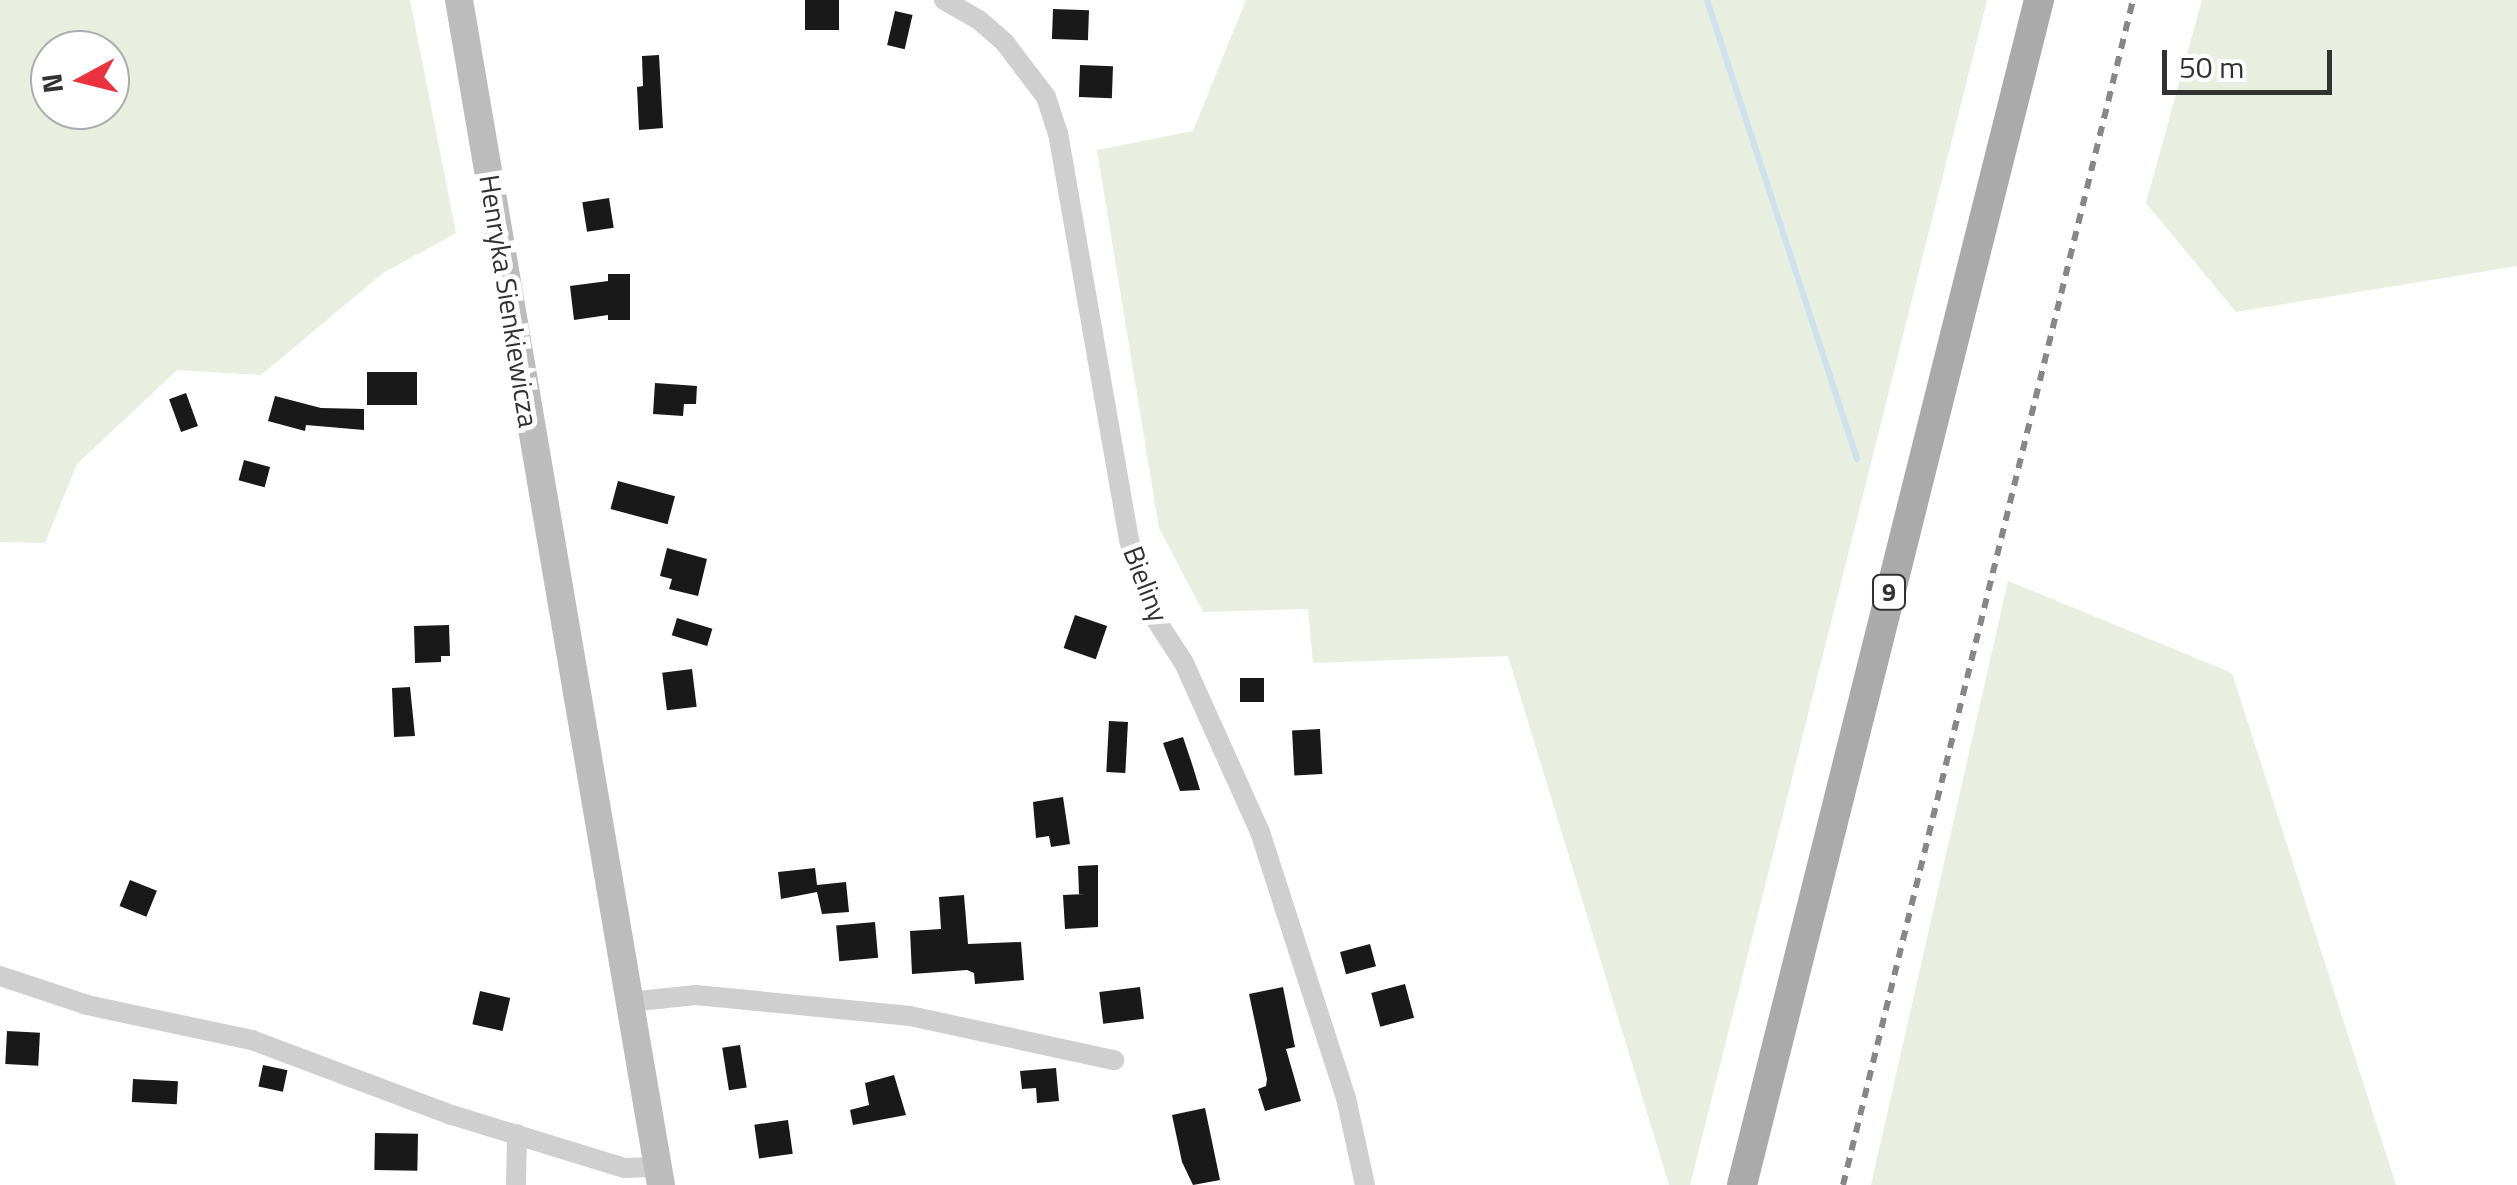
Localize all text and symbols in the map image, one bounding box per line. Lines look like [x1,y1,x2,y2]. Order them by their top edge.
north arrow [30,30,130,130]
scale bar [2167,30,2337,92]
text: 50 m [2179,44,2244,90]
text: N [29,71,74,96]
street label: Henryka Sienkiewicza [472,172,546,430]
street label: Bieliny [1116,541,1176,627]
road number: 9 [1872,572,1906,612]

